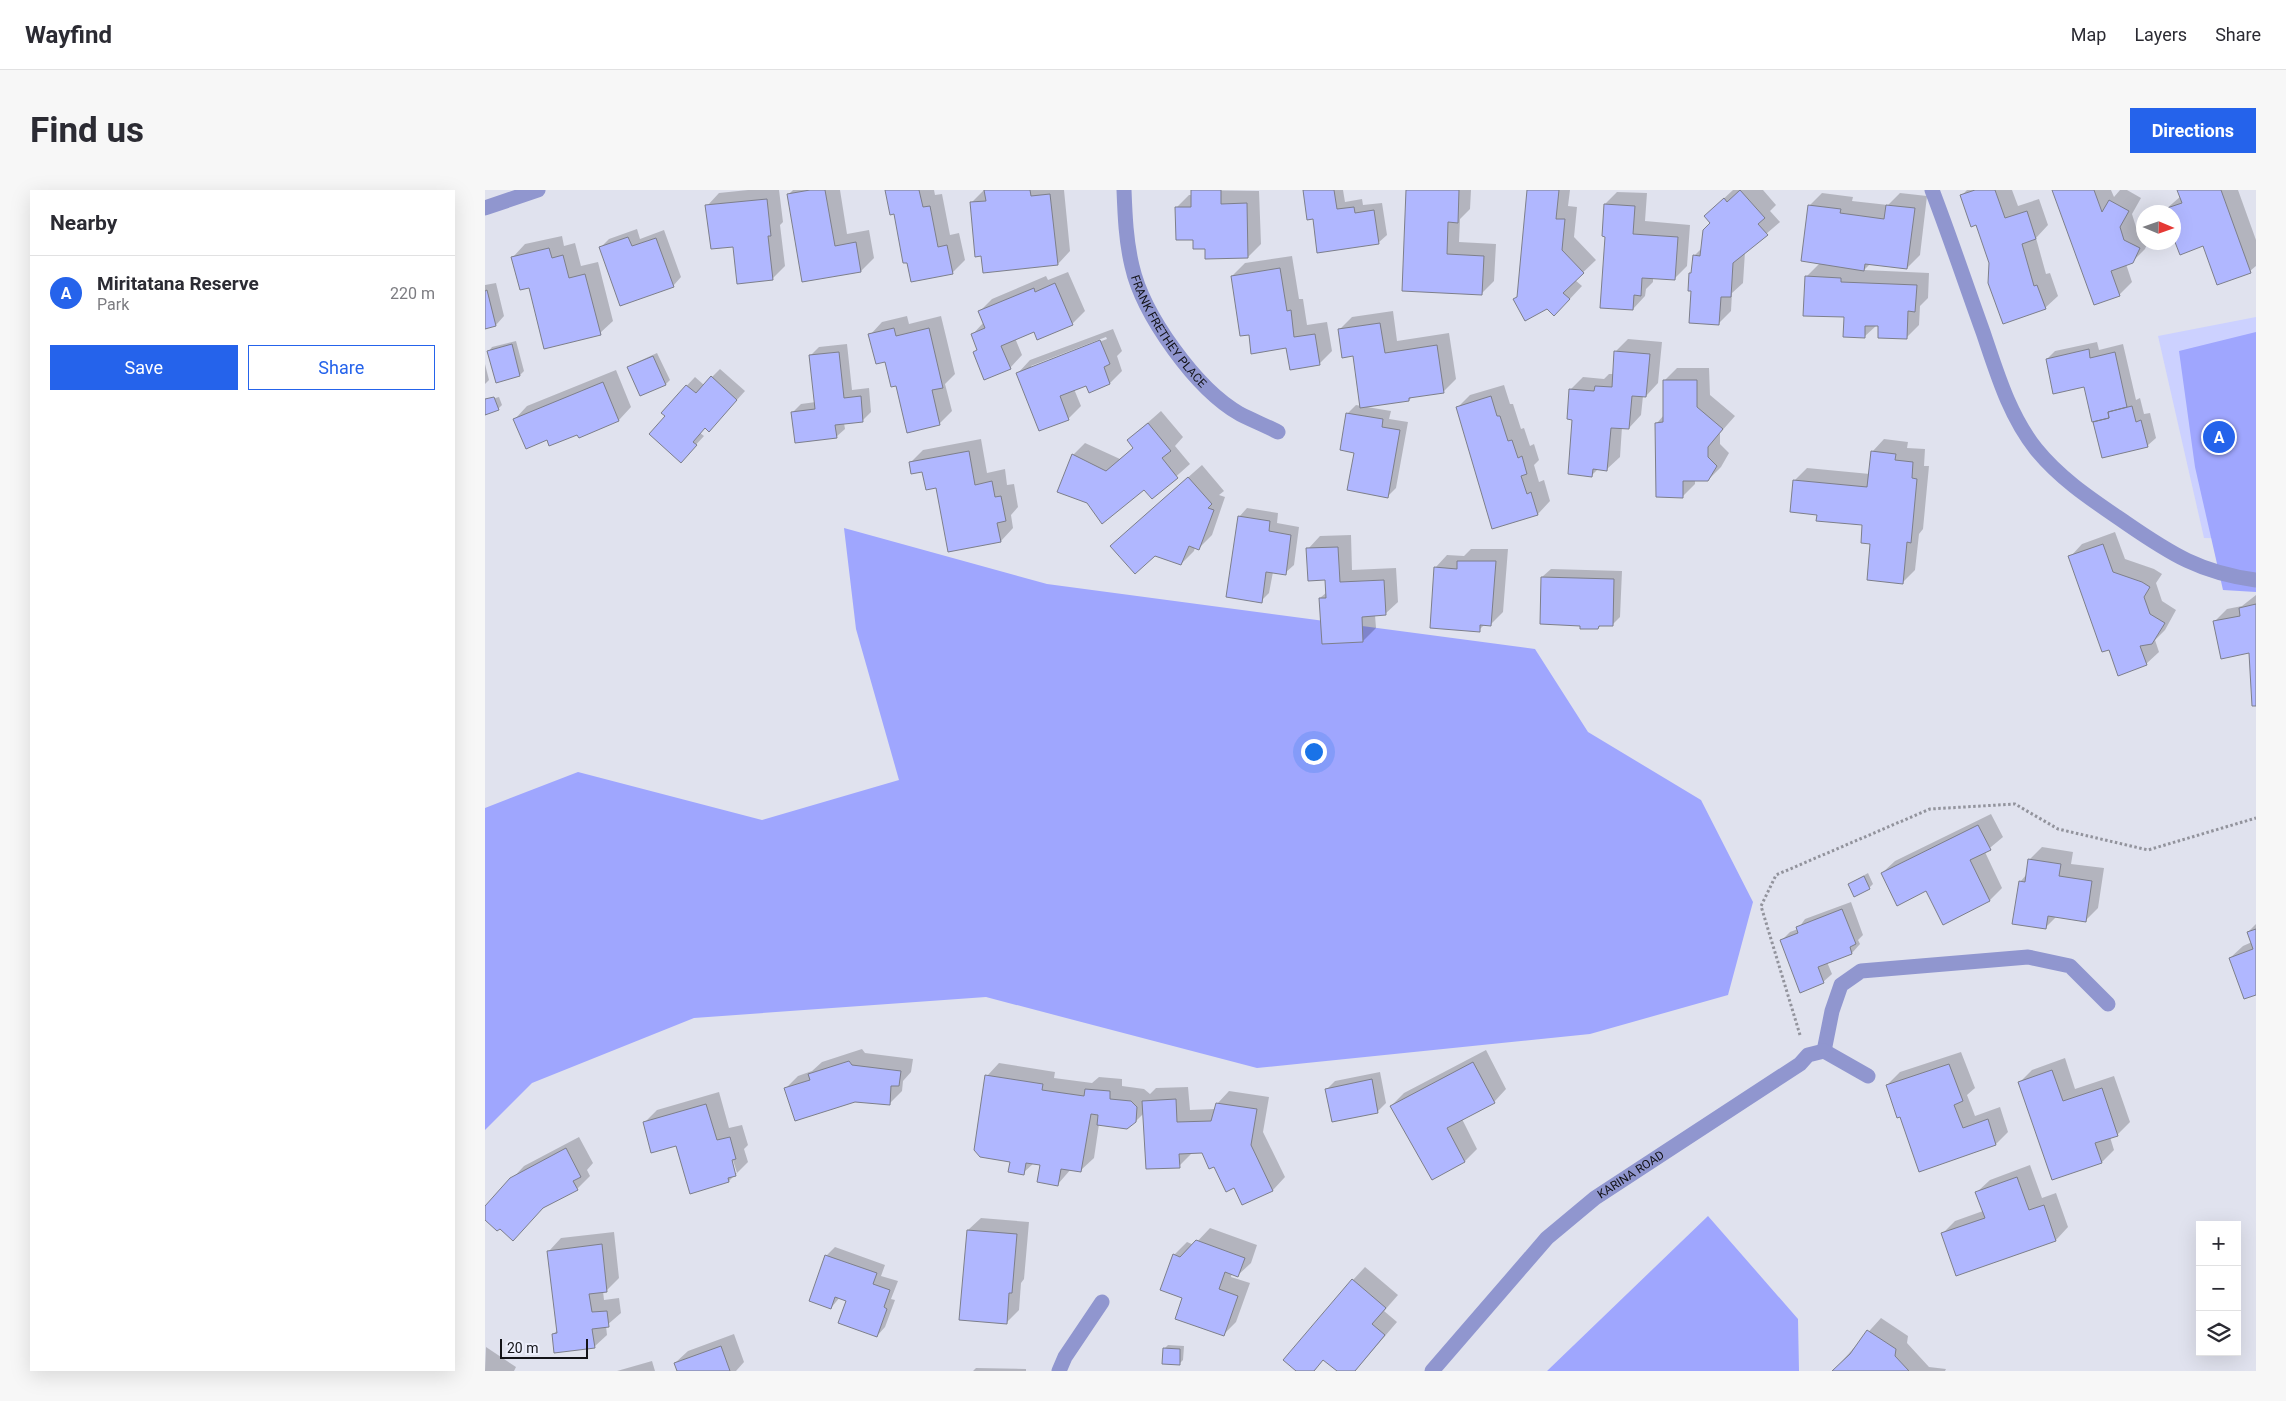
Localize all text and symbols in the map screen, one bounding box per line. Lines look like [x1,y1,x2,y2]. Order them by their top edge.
text: Wayfind [25,21,112,49]
text: Map [2071,24,2106,45]
text: Layers [2134,24,2187,45]
text: Share [2215,24,2261,45]
button: Directions [2130,108,2256,153]
text: Find us [30,110,144,151]
north arrow [2136,205,2181,250]
text: Nearby [50,211,117,235]
text: Miritatana Reserve [97,272,259,295]
street label: FRANK FRETHEY PLACE [1128,273,1210,391]
text: A [61,284,71,303]
text: 220 m [390,284,435,303]
text: Park [97,295,129,314]
button: Save [50,345,238,390]
button: Share [248,345,435,390]
pin: A [2203,418,2235,456]
your location [1301,739,1327,765]
street label: KARINA ROAD [1595,1148,1667,1202]
map controls [2196,1221,2241,1356]
button: + [2196,1221,2241,1266]
button: − [2196,1266,2241,1311]
button: layers [2196,1311,2241,1356]
scale bar [500,1336,587,1359]
text: 20 m [507,1340,539,1356]

